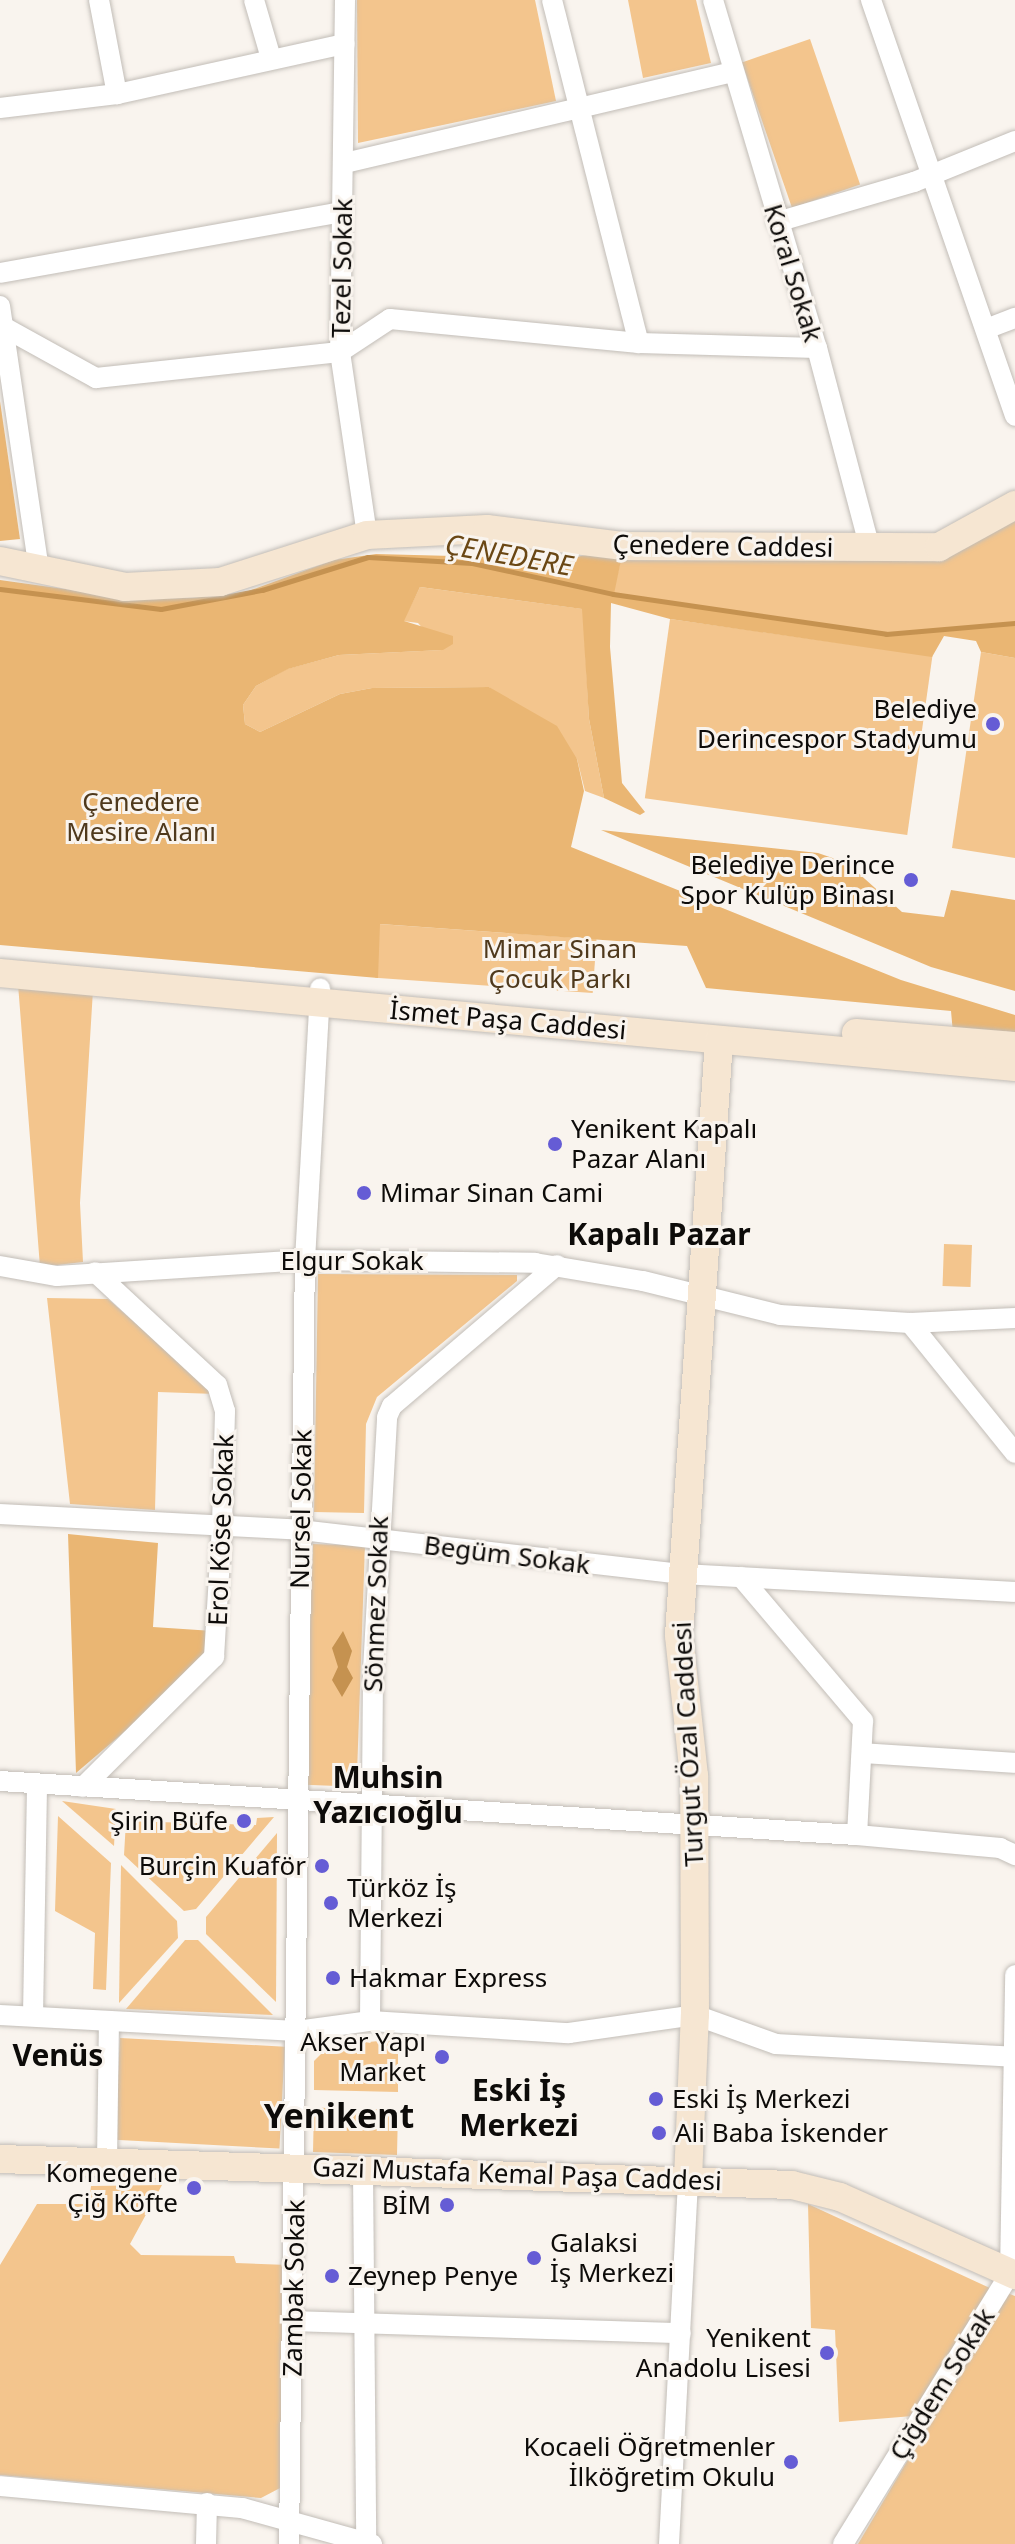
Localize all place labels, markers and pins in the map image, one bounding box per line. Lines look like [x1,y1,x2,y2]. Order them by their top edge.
place label: Belediye Derincespor Stadyumu [697,693,977,754]
marker: Belediye Derincespor Stadyumu [984,715,1002,733]
place label: Belediye Derince Spor Kulüp Binası [680,849,895,910]
marker: Belediye Derince Spor Kulüp Binası [902,871,920,889]
place label: Yenikent Kapalı Pazar Alanı [571,1113,757,1174]
marker: Yenikent Kapalı Pazar Alanı [546,1135,564,1153]
place label: Mimar Sinan Cami [380,1177,603,1209]
marker: Mimar Sinan Cami [355,1184,373,1202]
place label: Şirin Büfe [110,1805,228,1837]
marker: Şirin Büfe [235,1812,253,1830]
place label: Burçin Kuaför [139,1850,306,1882]
marker: Burçin Kuaför [313,1857,331,1875]
place label: Türköz İş Merkezi [347,1872,457,1934]
marker: Türköz İş Merkezi [322,1894,340,1912]
place label: Hakmar Express [349,1962,547,1994]
marker: Hakmar Express [324,1969,342,1987]
place label: Akser Yapı Market [300,2026,426,2088]
marker: Akser Yapı Market [433,2048,451,2066]
place label: Eski İş Merkezi [672,2083,850,2115]
marker: Eski İş Merkezi [647,2090,665,2108]
place label: Ali Baba İskender [675,2117,888,2149]
marker: Ali Baba İskender [650,2124,668,2142]
place label: Komegene Çiğ Köfte [46,2157,178,2218]
marker: Komegene Çiğ Köfte [185,2179,203,2197]
place label: BİM [382,2189,431,2221]
marker: BİM [438,2196,456,2214]
place label: Galaksi İş Merkezi [550,2227,674,2288]
marker: Galaksi İş Merkezi [525,2249,543,2267]
place label: Zeynep Penye [348,2260,518,2292]
marker: Zeynep Penye [323,2267,341,2285]
place label: Yenikent Anadolu Lisesi [636,2322,811,2384]
marker: Yenikent Anadolu Lisesi [818,2344,836,2362]
place label: Kocaeli Öğretmenler İlköğretim Okulu [524,2431,775,2492]
marker: Kocaeli Öğretmenler İlköğretim Okulu [782,2453,800,2471]

